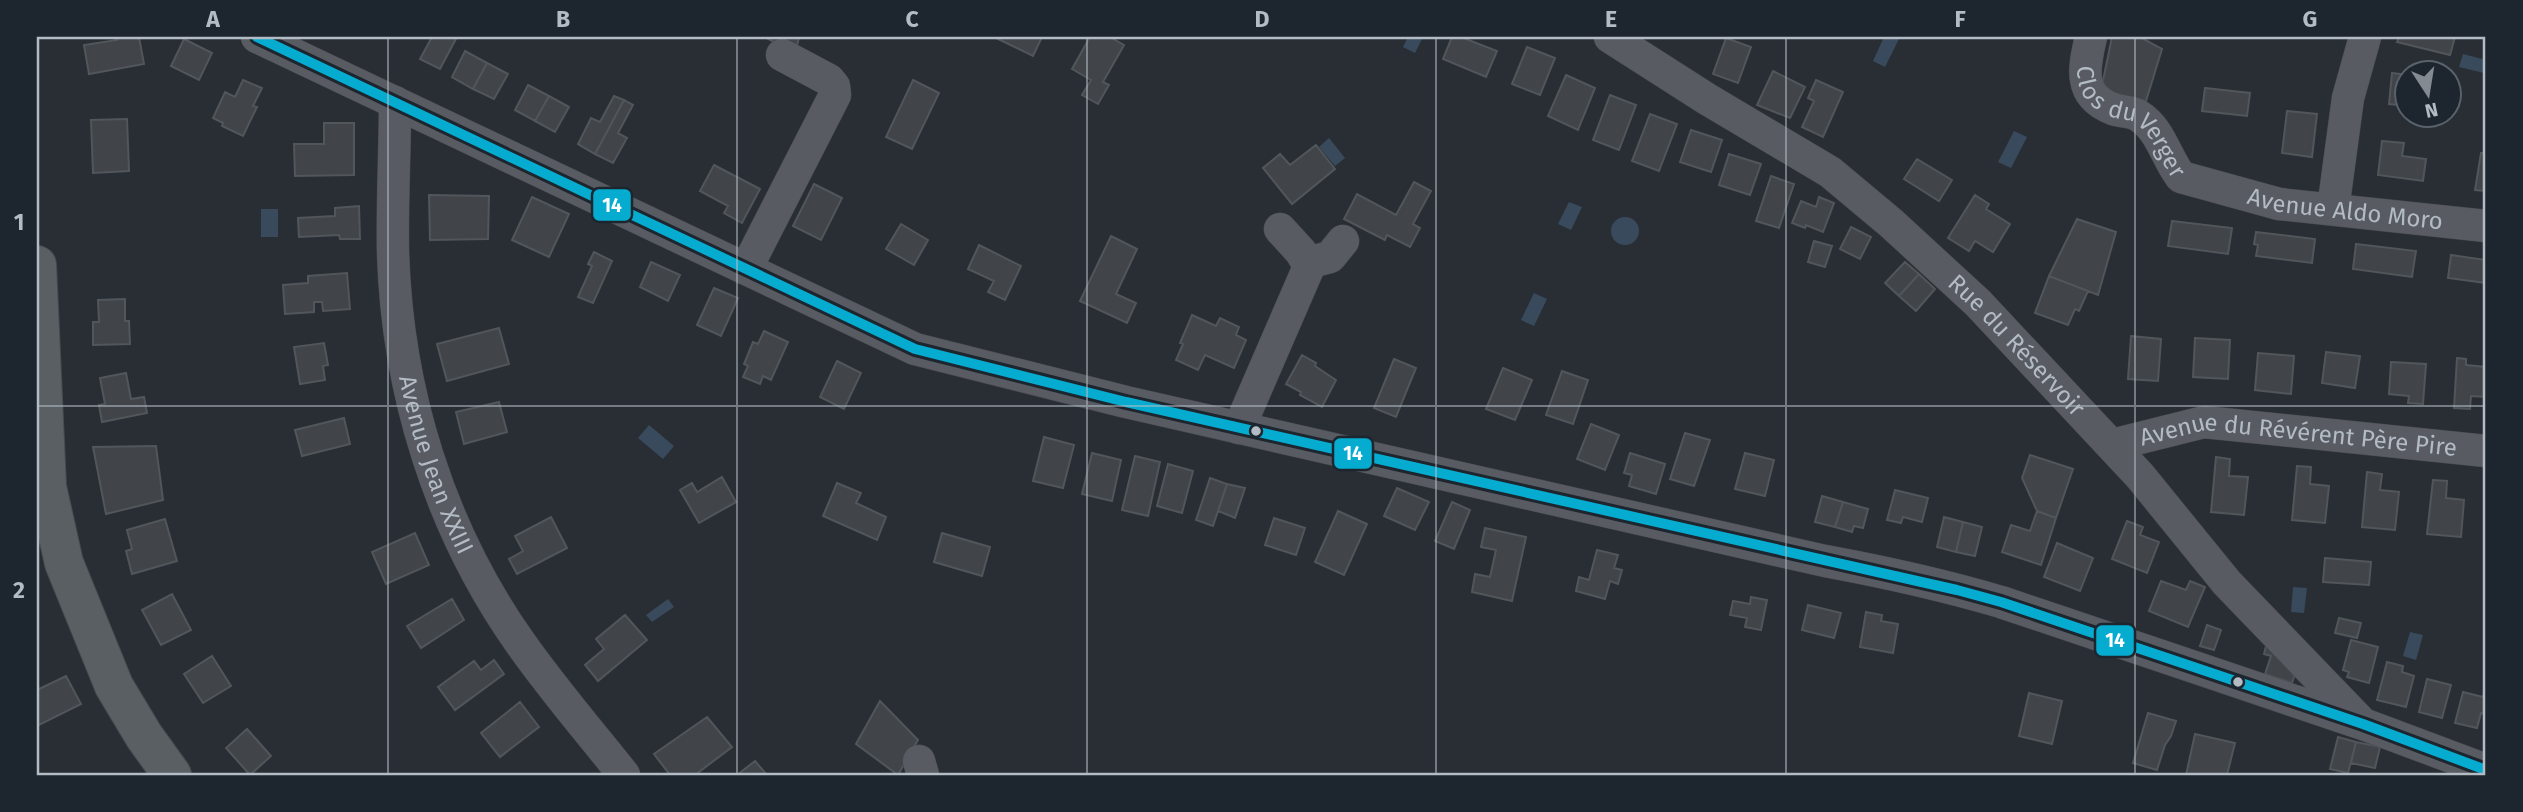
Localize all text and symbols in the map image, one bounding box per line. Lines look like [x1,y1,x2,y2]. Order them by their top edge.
text: A [205,5,220,33]
text: B [556,5,570,33]
text: C [905,5,919,33]
text: D [1255,5,1270,33]
text: E [1605,5,1617,33]
text: F [1954,5,1966,33]
text: G [2303,5,2317,33]
north arrow [2394,60,2464,130]
street label: Clos du Verger [2071,66,2192,184]
text: N [2423,98,2440,123]
street label: Avenue Aldo Moro [2244,182,2444,235]
line badge: 14 [592,188,632,222]
text: 14 [602,194,622,217]
text: 1 [14,208,24,236]
street label: Rue du Réservoir [1942,269,2091,422]
street label: Avenue Jean XXIII [393,373,479,558]
street label: Avenue du Révérent Père Pire [2137,408,2458,462]
unlabelled marker [1249,424,1263,438]
line badge: 14 [1333,437,1373,470]
text: 14 [1343,442,1363,465]
text: 2 [13,576,25,604]
line badge: 14 [2095,624,2135,657]
text: 14 [2105,629,2125,652]
unlabelled marker [2231,675,2245,689]

